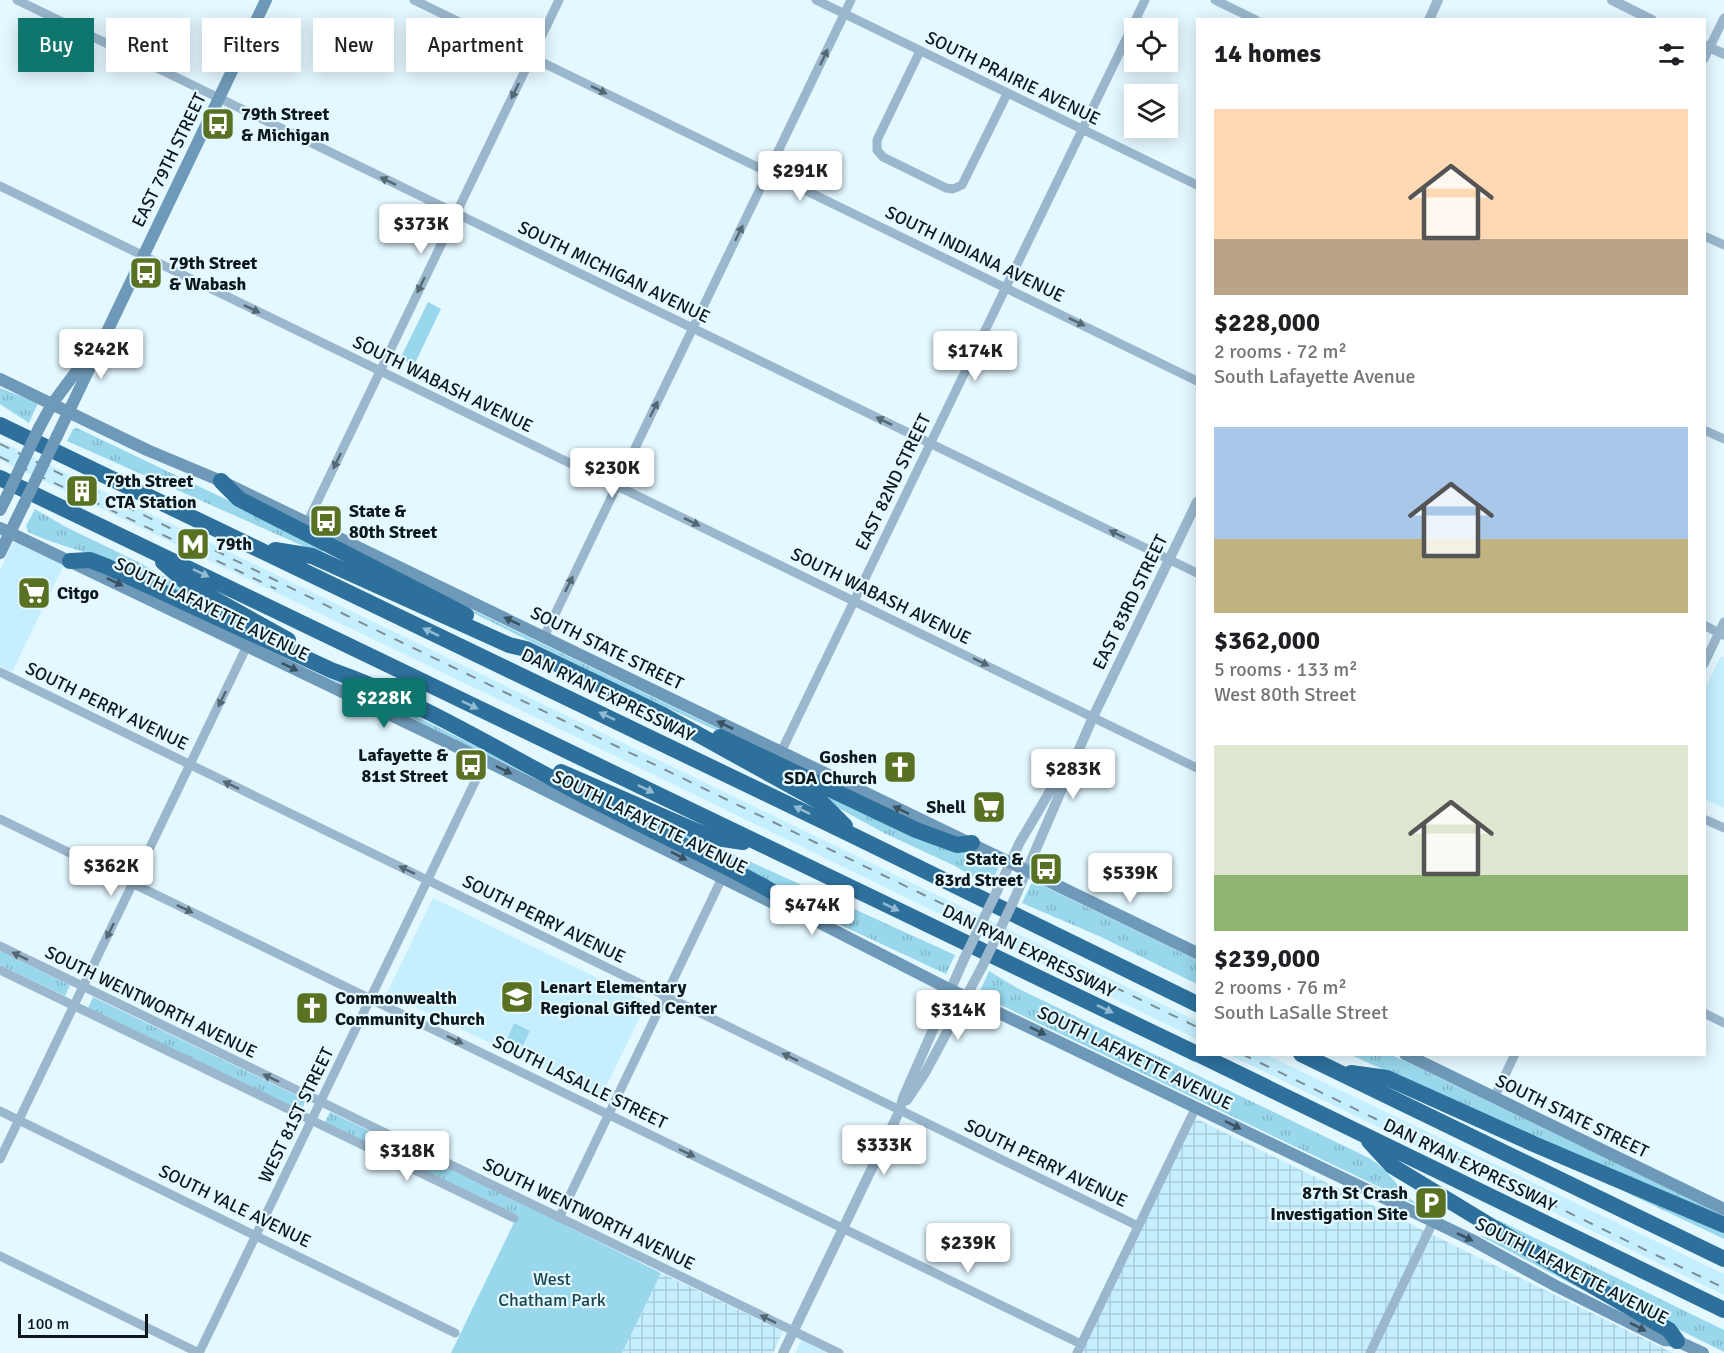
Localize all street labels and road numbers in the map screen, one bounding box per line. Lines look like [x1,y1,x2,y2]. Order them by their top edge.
street label: SOUTH PRAIRIE AVENUE [922,26,1104,130]
street label: EAST 79TH STREET [127,89,211,231]
street label: SOUTH INDIANA AVENUE [882,201,1068,307]
street label: SOUTH MICHIGAN AVENUE [514,216,714,328]
street label: SOUTH WABASH AVENUE [349,331,537,437]
street label: EAST 82ND STREET [850,410,936,554]
street label: EAST 83RD STREET [1088,531,1172,673]
street label: SOUTH WABASH AVENUE [787,543,975,649]
street label: SOUTH LAFAYETTE AVENUE [111,552,313,666]
street label: SOUTH STATE STREET [527,601,687,695]
street label: DAN RYAN EXPRESSWAY [518,644,698,746]
street label: SOUTH PERRY AVENUE [22,657,192,755]
street label: SOUTH LAFAYETTE AVENUE [549,765,751,879]
street label: SOUTH PERRY AVENUE [459,870,629,968]
street label: DAN RYAN EXPRESSWAY [939,900,1119,1002]
street label: SOUTH WENTWORTH AVENUE [41,941,261,1063]
street label: SOUTH LAFAYETTE AVENUE [1034,1001,1236,1115]
street label: SOUTH LASALLE STREET [489,1030,671,1134]
street label: WEST 81ST STREET [254,1044,338,1186]
street label: SOUTH STATE STREET [1492,1069,1652,1163]
street label: SOUTH PERRY AVENUE [961,1114,1131,1212]
street label: DAN RYAN EXPRESSWAY [1380,1114,1560,1216]
street label: SOUTH WENTWORTH AVENUE [479,1153,699,1275]
street label: SOUTH YALE AVENUE [155,1160,315,1252]
street label: SOUTH LAFAYETTE AVENUE [1472,1213,1672,1329]

